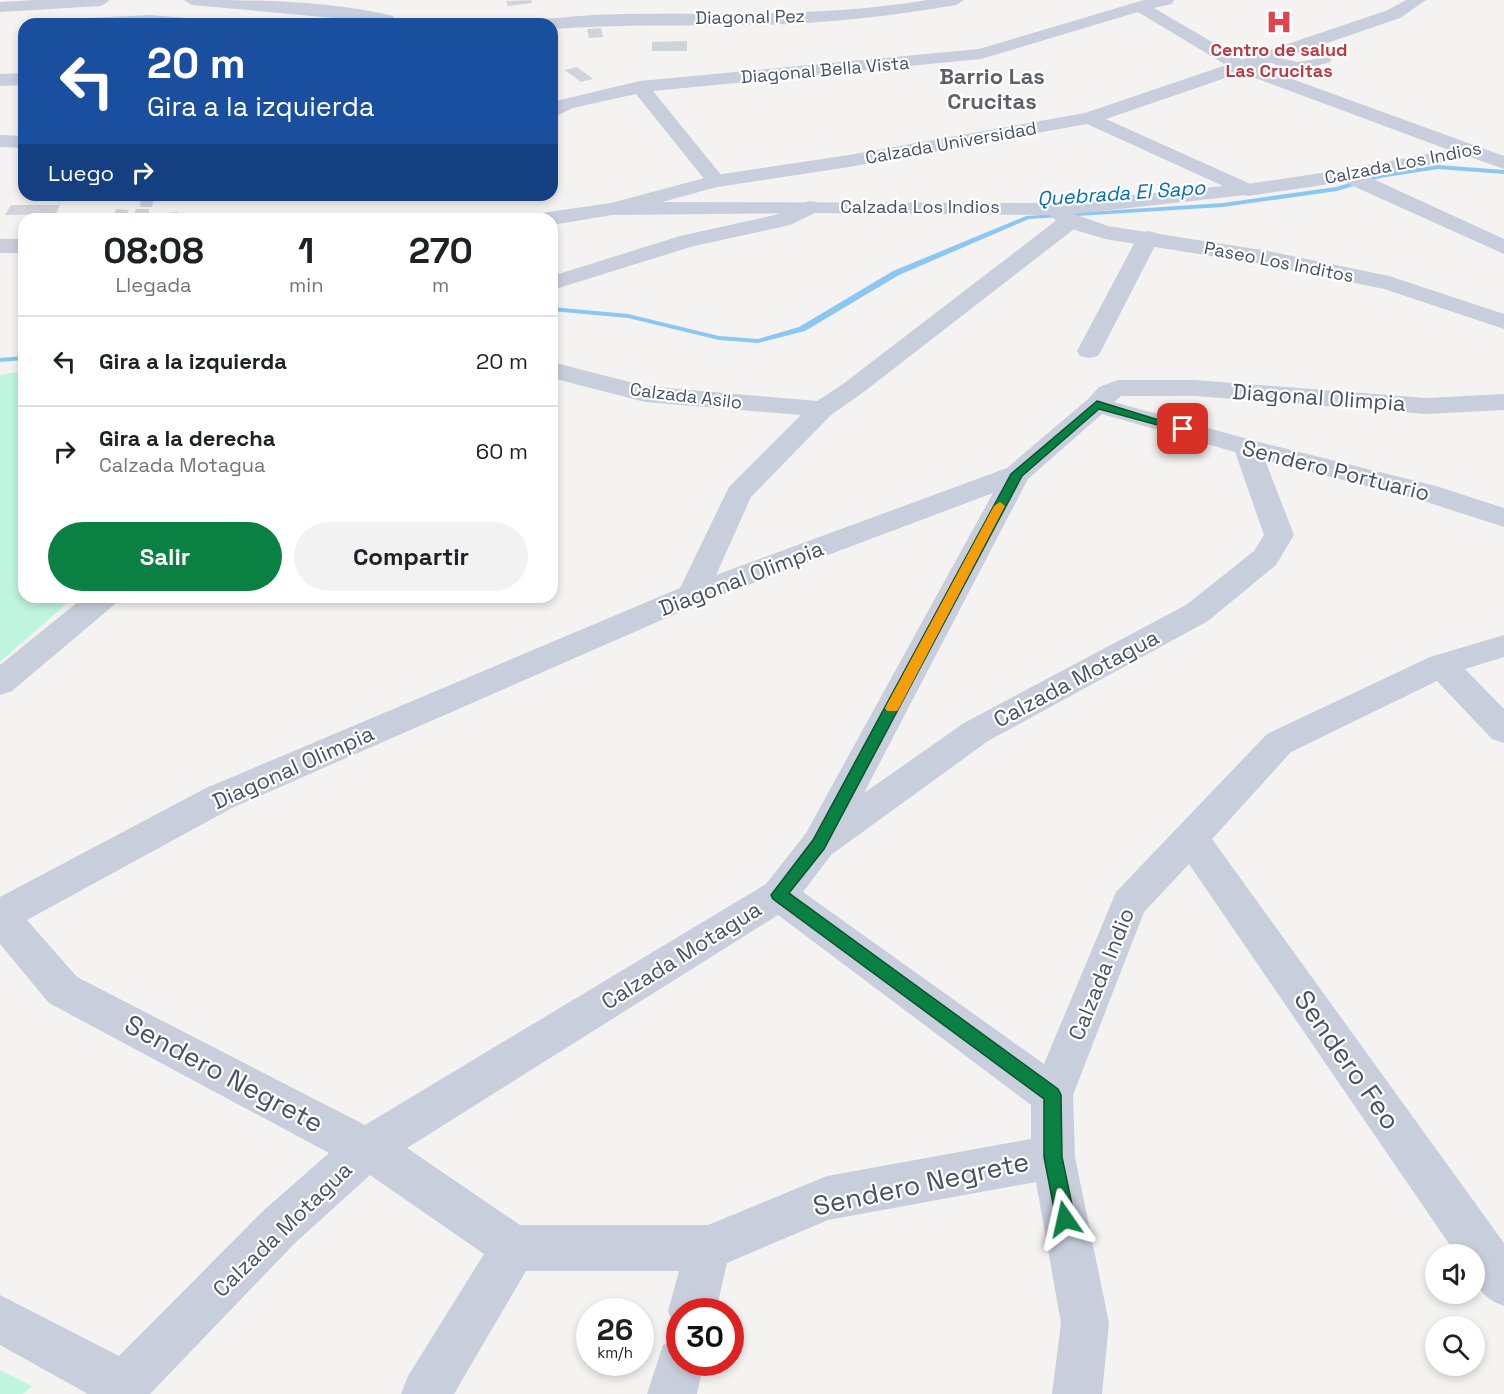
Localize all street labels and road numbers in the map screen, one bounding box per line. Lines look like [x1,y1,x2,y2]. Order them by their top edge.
street label: Diagonal Pez [695,4,805,29]
street label: Diagonal Bella Vista [740,51,910,88]
street label: Calzada Universidad [863,116,1038,169]
street label: Calzada Los Indios [1322,136,1483,189]
street label: Calzada Los Indios [840,195,1000,218]
street label: Paseo Los Inditos [1202,236,1356,287]
street label: Calzada Asilo [629,377,743,414]
street label: Diagonal Olimpia [1231,377,1407,417]
street label: Sendero Portuario [1239,433,1433,507]
street label: Diagonal Olimpia [655,534,827,622]
street label: Calzada Motagua [989,622,1164,733]
street label: Diagonal Olimpia [208,719,378,815]
street label: Calzada Motagua [596,894,766,1015]
street label: Calzada Indio [1062,904,1140,1044]
street label: Sendero Feo [1286,983,1408,1136]
street label: Sendero Negrete [119,1006,330,1141]
street label: Sendero Negrete [810,1144,1032,1224]
street label: Calzada Motagua [206,1155,358,1303]

